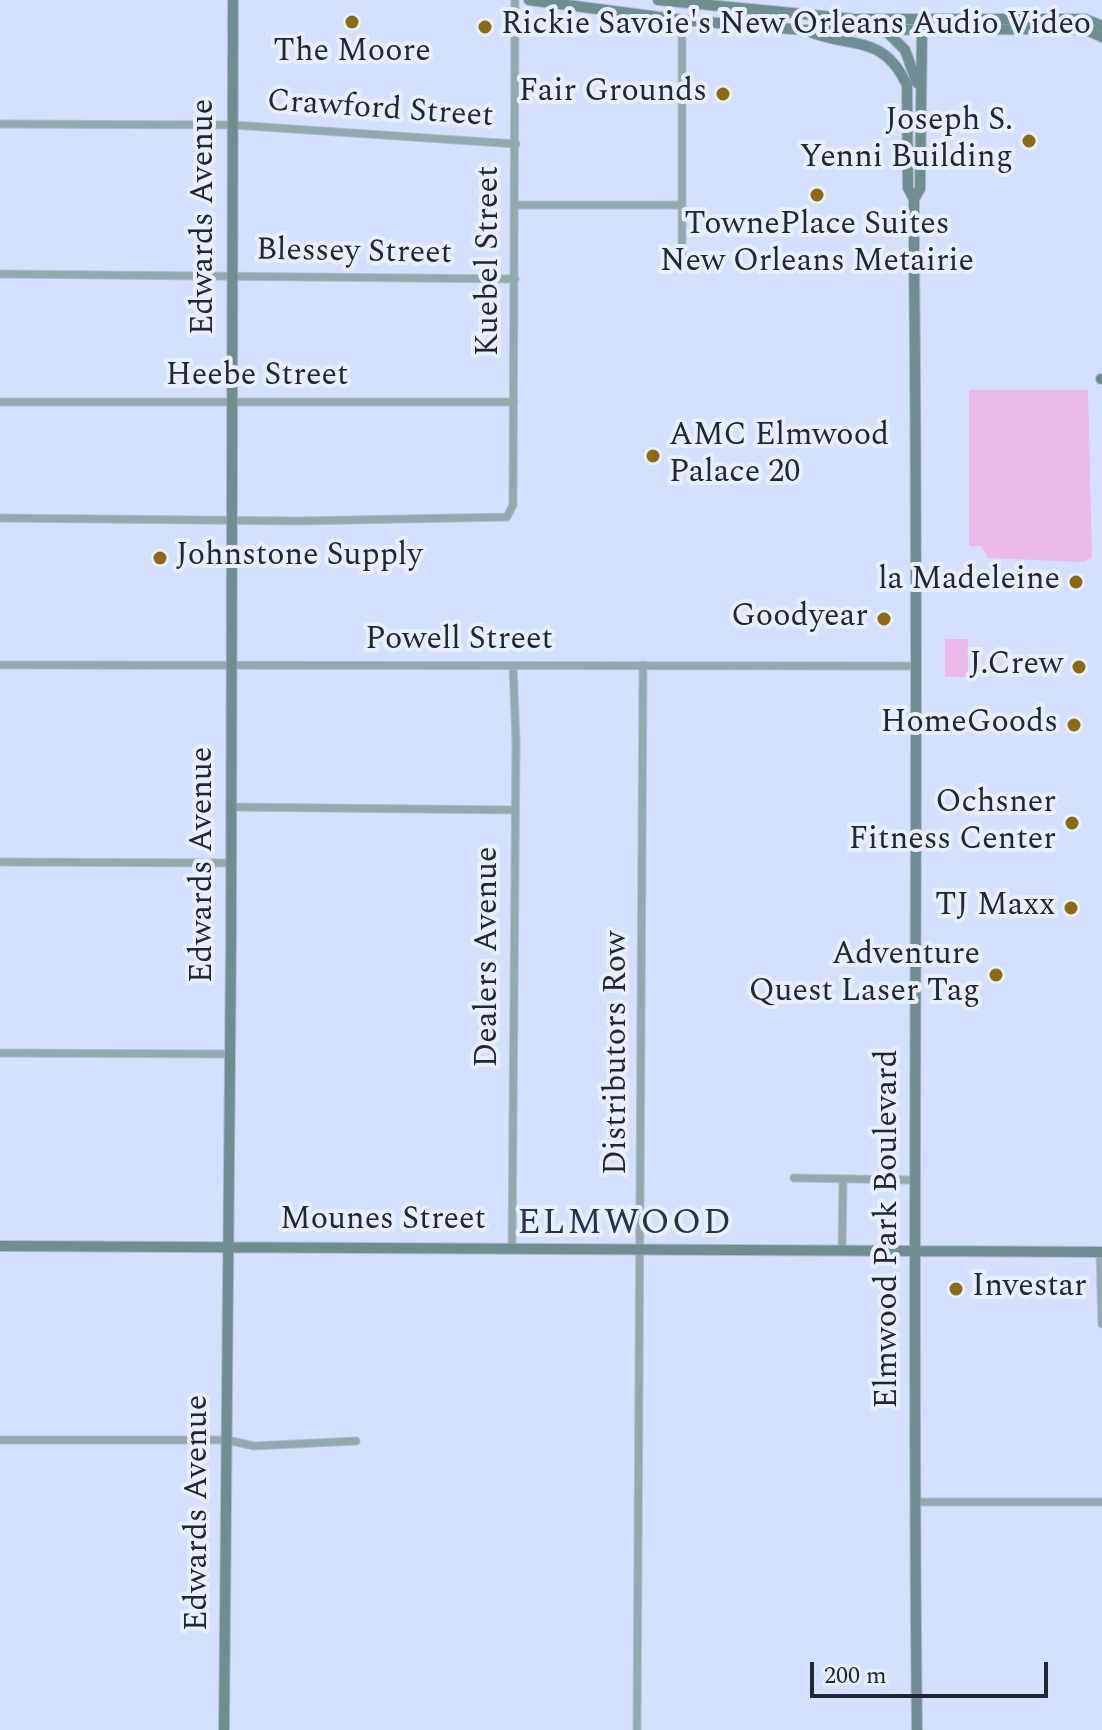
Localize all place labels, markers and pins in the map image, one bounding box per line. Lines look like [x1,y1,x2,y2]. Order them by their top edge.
place label: Rickie Savoie's New Orleans Audio Video [501,8,1091,46]
marker: The Moore [343,13,361,31]
marker: Rickie Savoie's New Orleans Audio Video [476,18,494,36]
place label: The Moore [273,35,431,73]
place label: Fair Grounds [519,75,707,113]
marker: Fair Grounds [714,85,732,103]
place label: Joseph S. Yenni Building [799,104,1013,179]
marker: Joseph S. Yenni Building [1020,132,1038,150]
marker: TownePlace Suites New Orleans Metairie [808,186,826,204]
place label: TownePlace Suites New Orleans Metairie [660,208,974,283]
place label: AMC Elmwood Palace 20 [669,419,889,494]
marker: AMC Elmwood Palace 20 [644,447,662,465]
place label: Johnstone Supply [176,539,423,577]
marker: Johnstone Supply [151,549,169,567]
place label: la Madeleine [878,563,1060,601]
marker: la Madeleine [1067,573,1085,591]
place label: Goodyear [731,600,868,638]
marker: Goodyear [875,610,893,628]
place label: J.Crew [969,648,1063,686]
marker: J.Crew [1070,658,1088,676]
place label: HomeGoods [881,706,1058,744]
marker: HomeGoods [1065,716,1083,734]
place label: Ochsner Fitness Center [849,786,1056,861]
marker: Ochsner Fitness Center [1063,814,1081,832]
place label: TJ Maxx [935,889,1055,927]
marker: TJ Maxx [1062,899,1080,917]
place label: Adventure Quest Laser Tag [749,938,980,1013]
marker: Adventure Quest Laser Tag [987,966,1005,984]
place label: Investar [972,1270,1087,1308]
marker: Investar [947,1280,965,1298]

